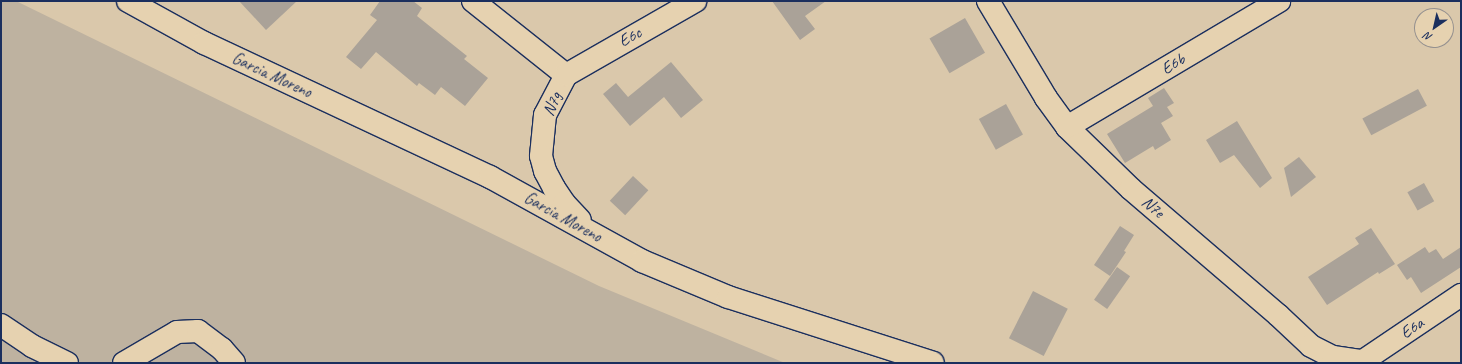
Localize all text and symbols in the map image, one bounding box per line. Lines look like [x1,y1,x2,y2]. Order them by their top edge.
north arrow [1414,8,1454,48]
street label: E6c [615,23,645,51]
text: N [1421,29,1435,45]
street label: Garcia Moreno [229,48,315,102]
street label: E6b [1157,49,1189,79]
street label: N7g [538,89,566,119]
street label: Garcia Moreno [521,187,605,247]
street label: N7e [1137,192,1169,222]
street label: E6a [1396,313,1428,343]

